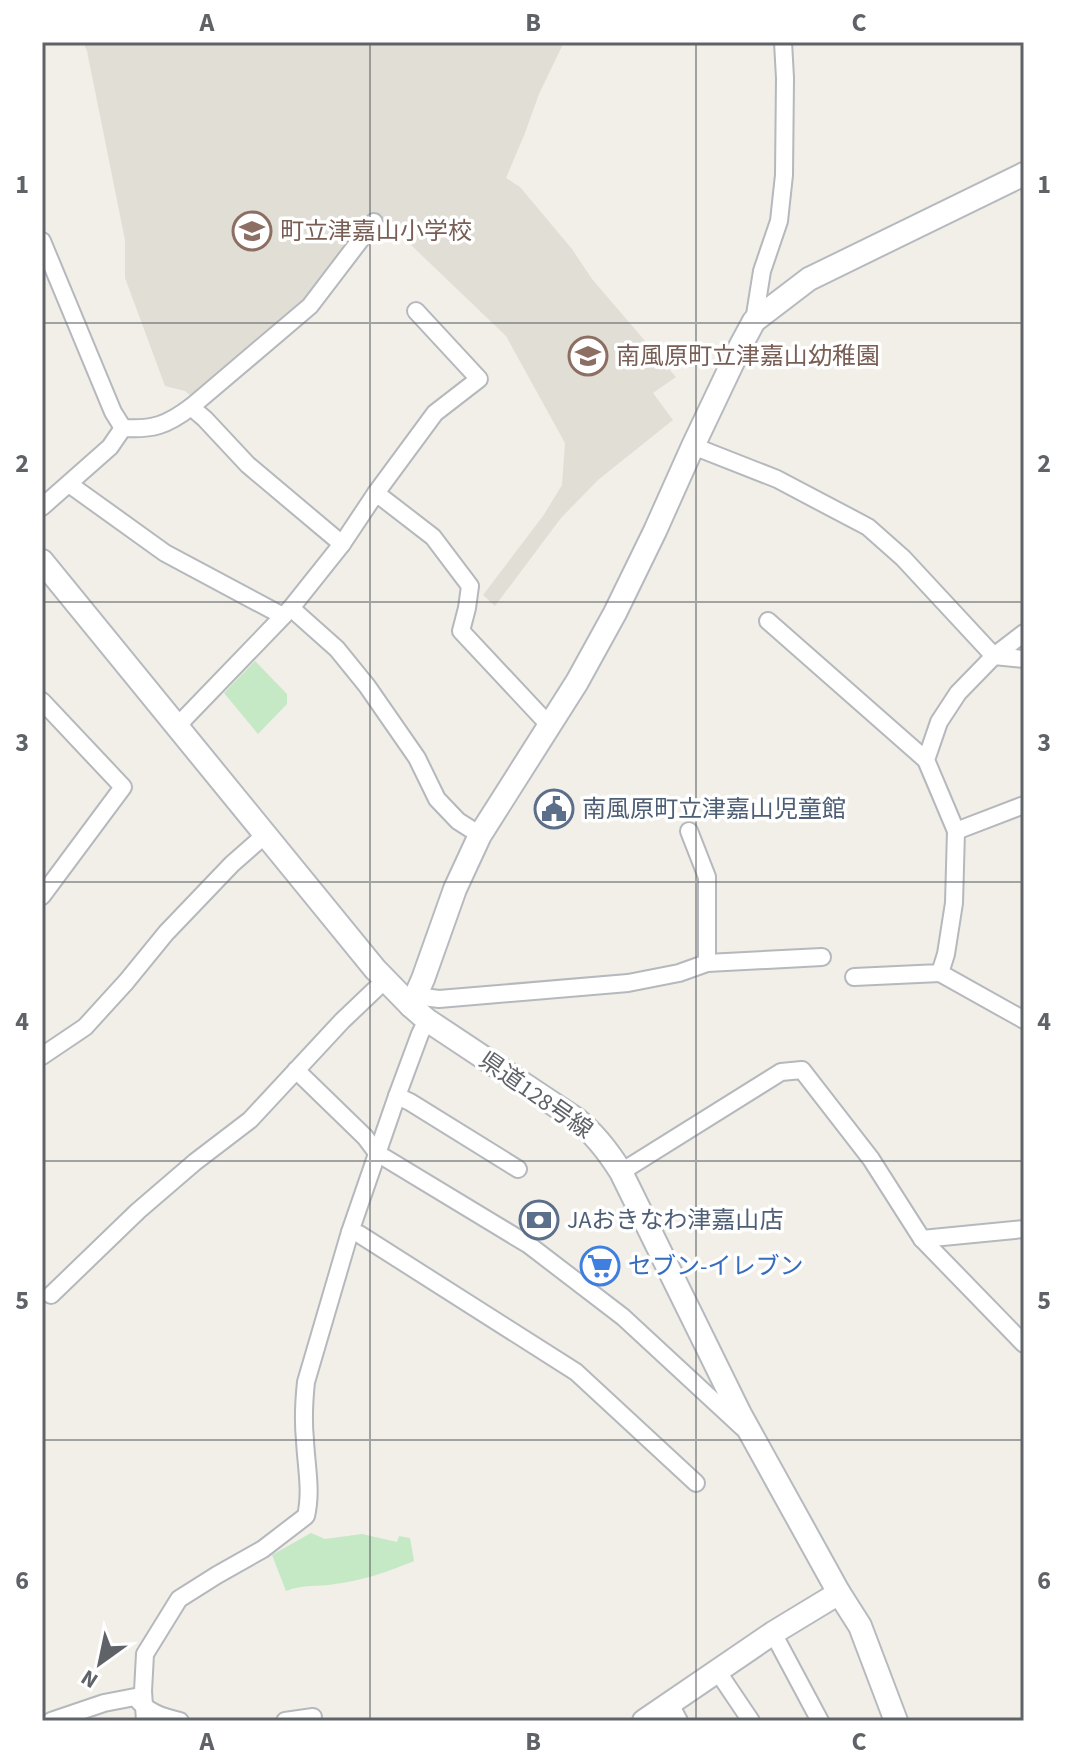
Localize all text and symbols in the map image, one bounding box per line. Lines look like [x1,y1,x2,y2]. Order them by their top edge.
text: A [199,4,216,41]
text: B [525,4,541,41]
text: C [851,4,867,41]
text: 1 [15,166,29,203]
text: 1 [1037,166,1051,203]
school or university icon: 町立津嘉山小学校 [231,210,273,252]
place label: 町立津嘉山小学校 [280,214,472,249]
school or university icon: 南風原町立津嘉山幼稚園 [567,335,609,377]
place label: 南風原町立津嘉山幼稚園 [616,339,880,374]
text: 2 [15,445,29,482]
text: 2 [1037,445,1051,482]
text: 3 [15,724,29,761]
text: 3 [1037,724,1051,761]
public building icon: 南風原町立津嘉山児童館 [533,788,575,830]
place label: 南風原町立津嘉山児童館 [582,792,846,827]
text: 4 [15,1003,29,1040]
text: 4 [1037,1003,1051,1040]
street label: 県道128号線 [472,1043,600,1148]
bank icon: JAおきなわ津嘉山店 [518,1199,560,1241]
place label: JAおきなわ津嘉山店 [567,1203,784,1238]
supermarket icon: セブン-イレブン [579,1245,621,1287]
place label: セブン-イレブン [628,1249,803,1284]
text: 5 [15,1282,29,1319]
text: 5 [1037,1282,1051,1319]
text: 6 [15,1562,29,1599]
text: 6 [1037,1562,1051,1599]
north arrow [60,1623,140,1703]
text: N [75,1662,105,1696]
text: A [199,1723,216,1760]
text: B [525,1723,541,1760]
text: C [851,1723,867,1760]

